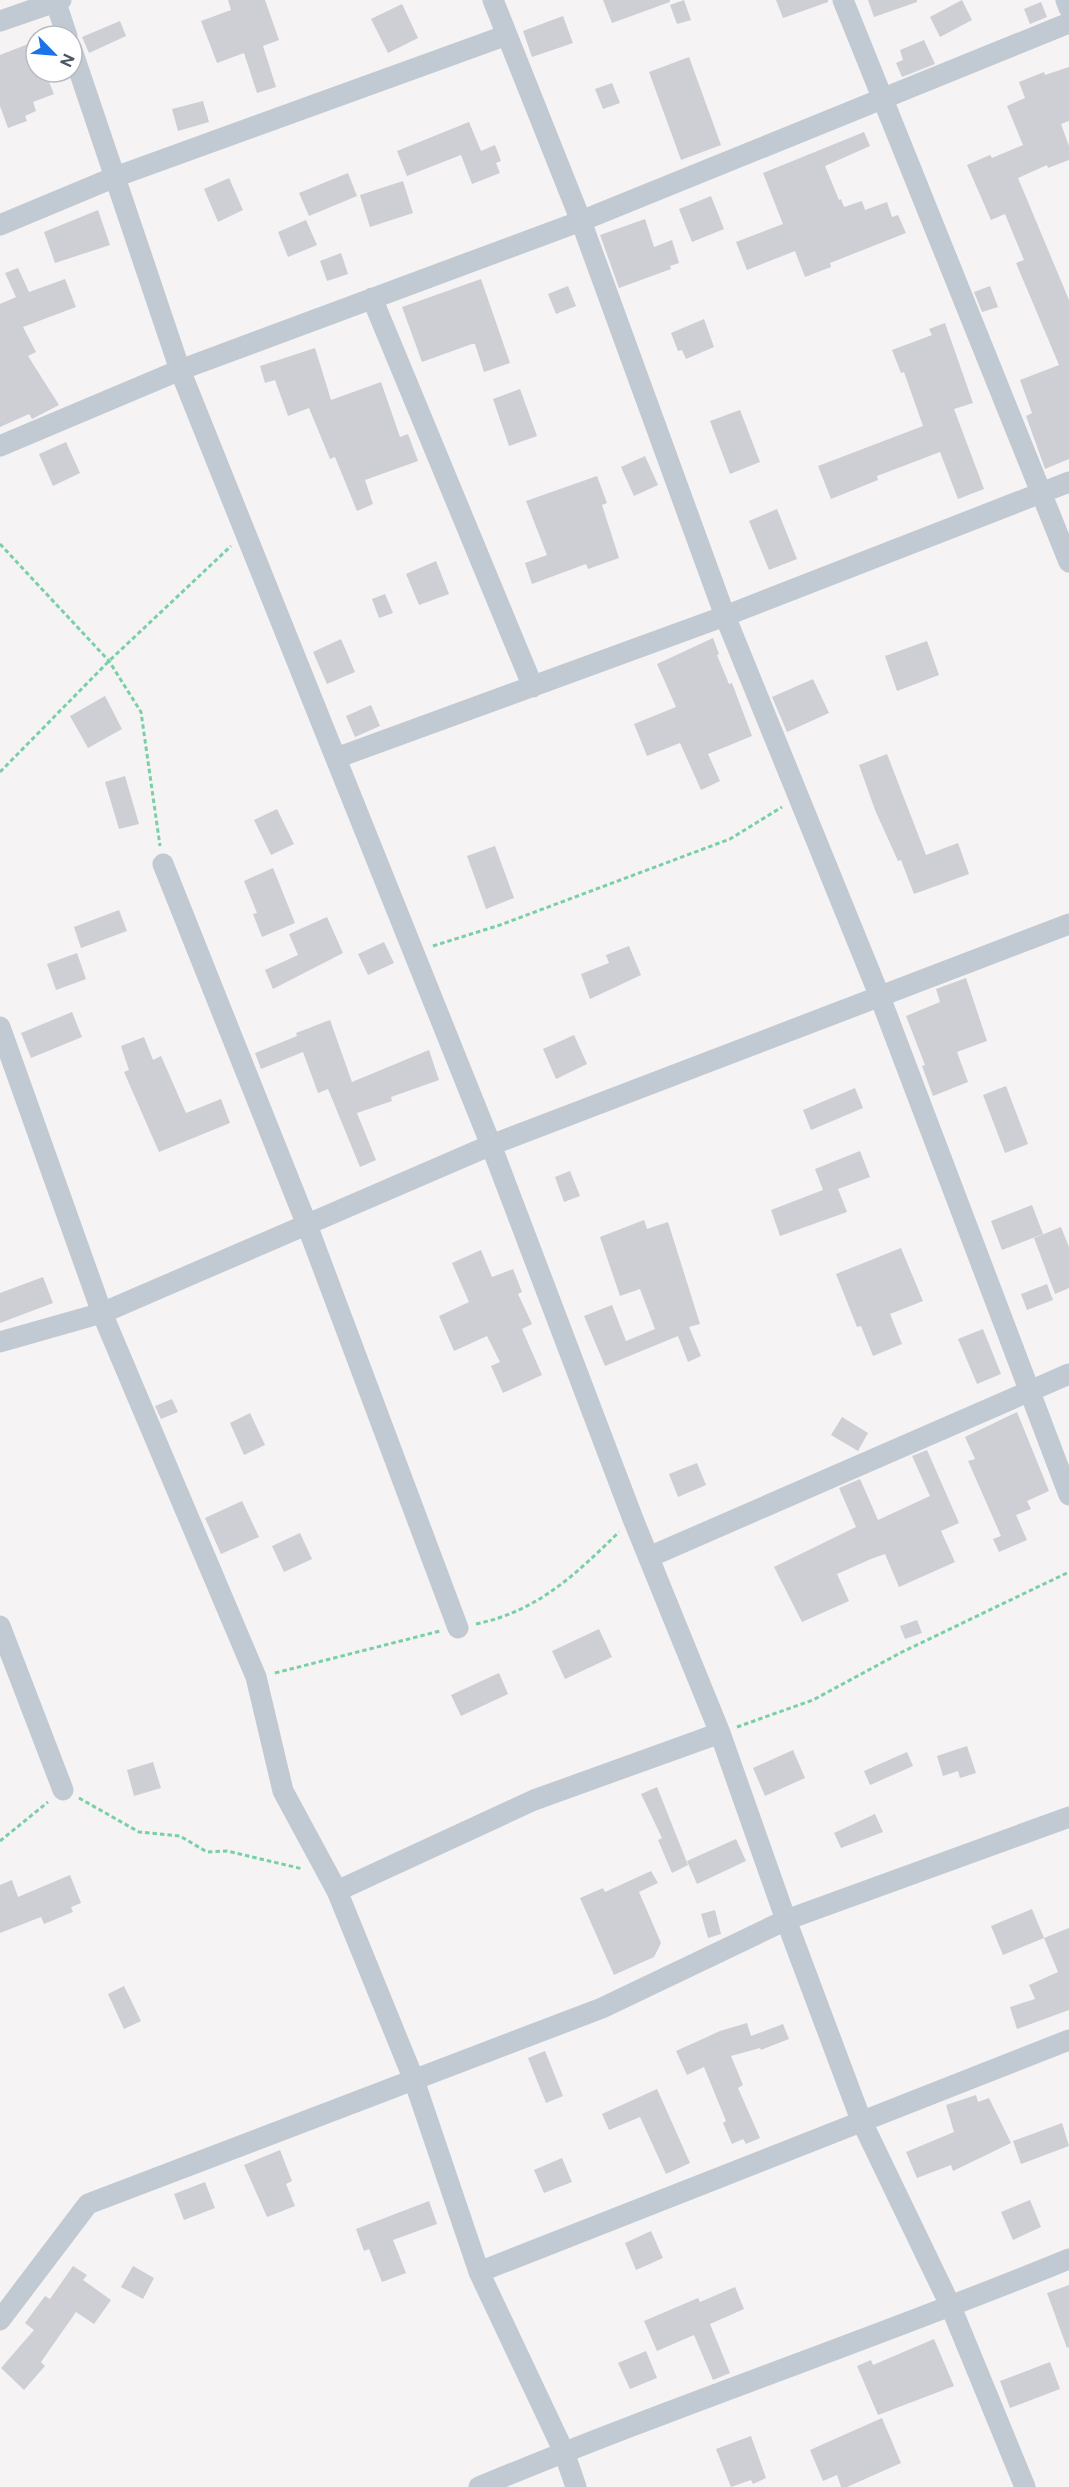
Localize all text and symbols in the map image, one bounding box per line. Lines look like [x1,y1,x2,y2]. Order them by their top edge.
north arrow [24,24,84,84]
text: N [56,50,78,70]

